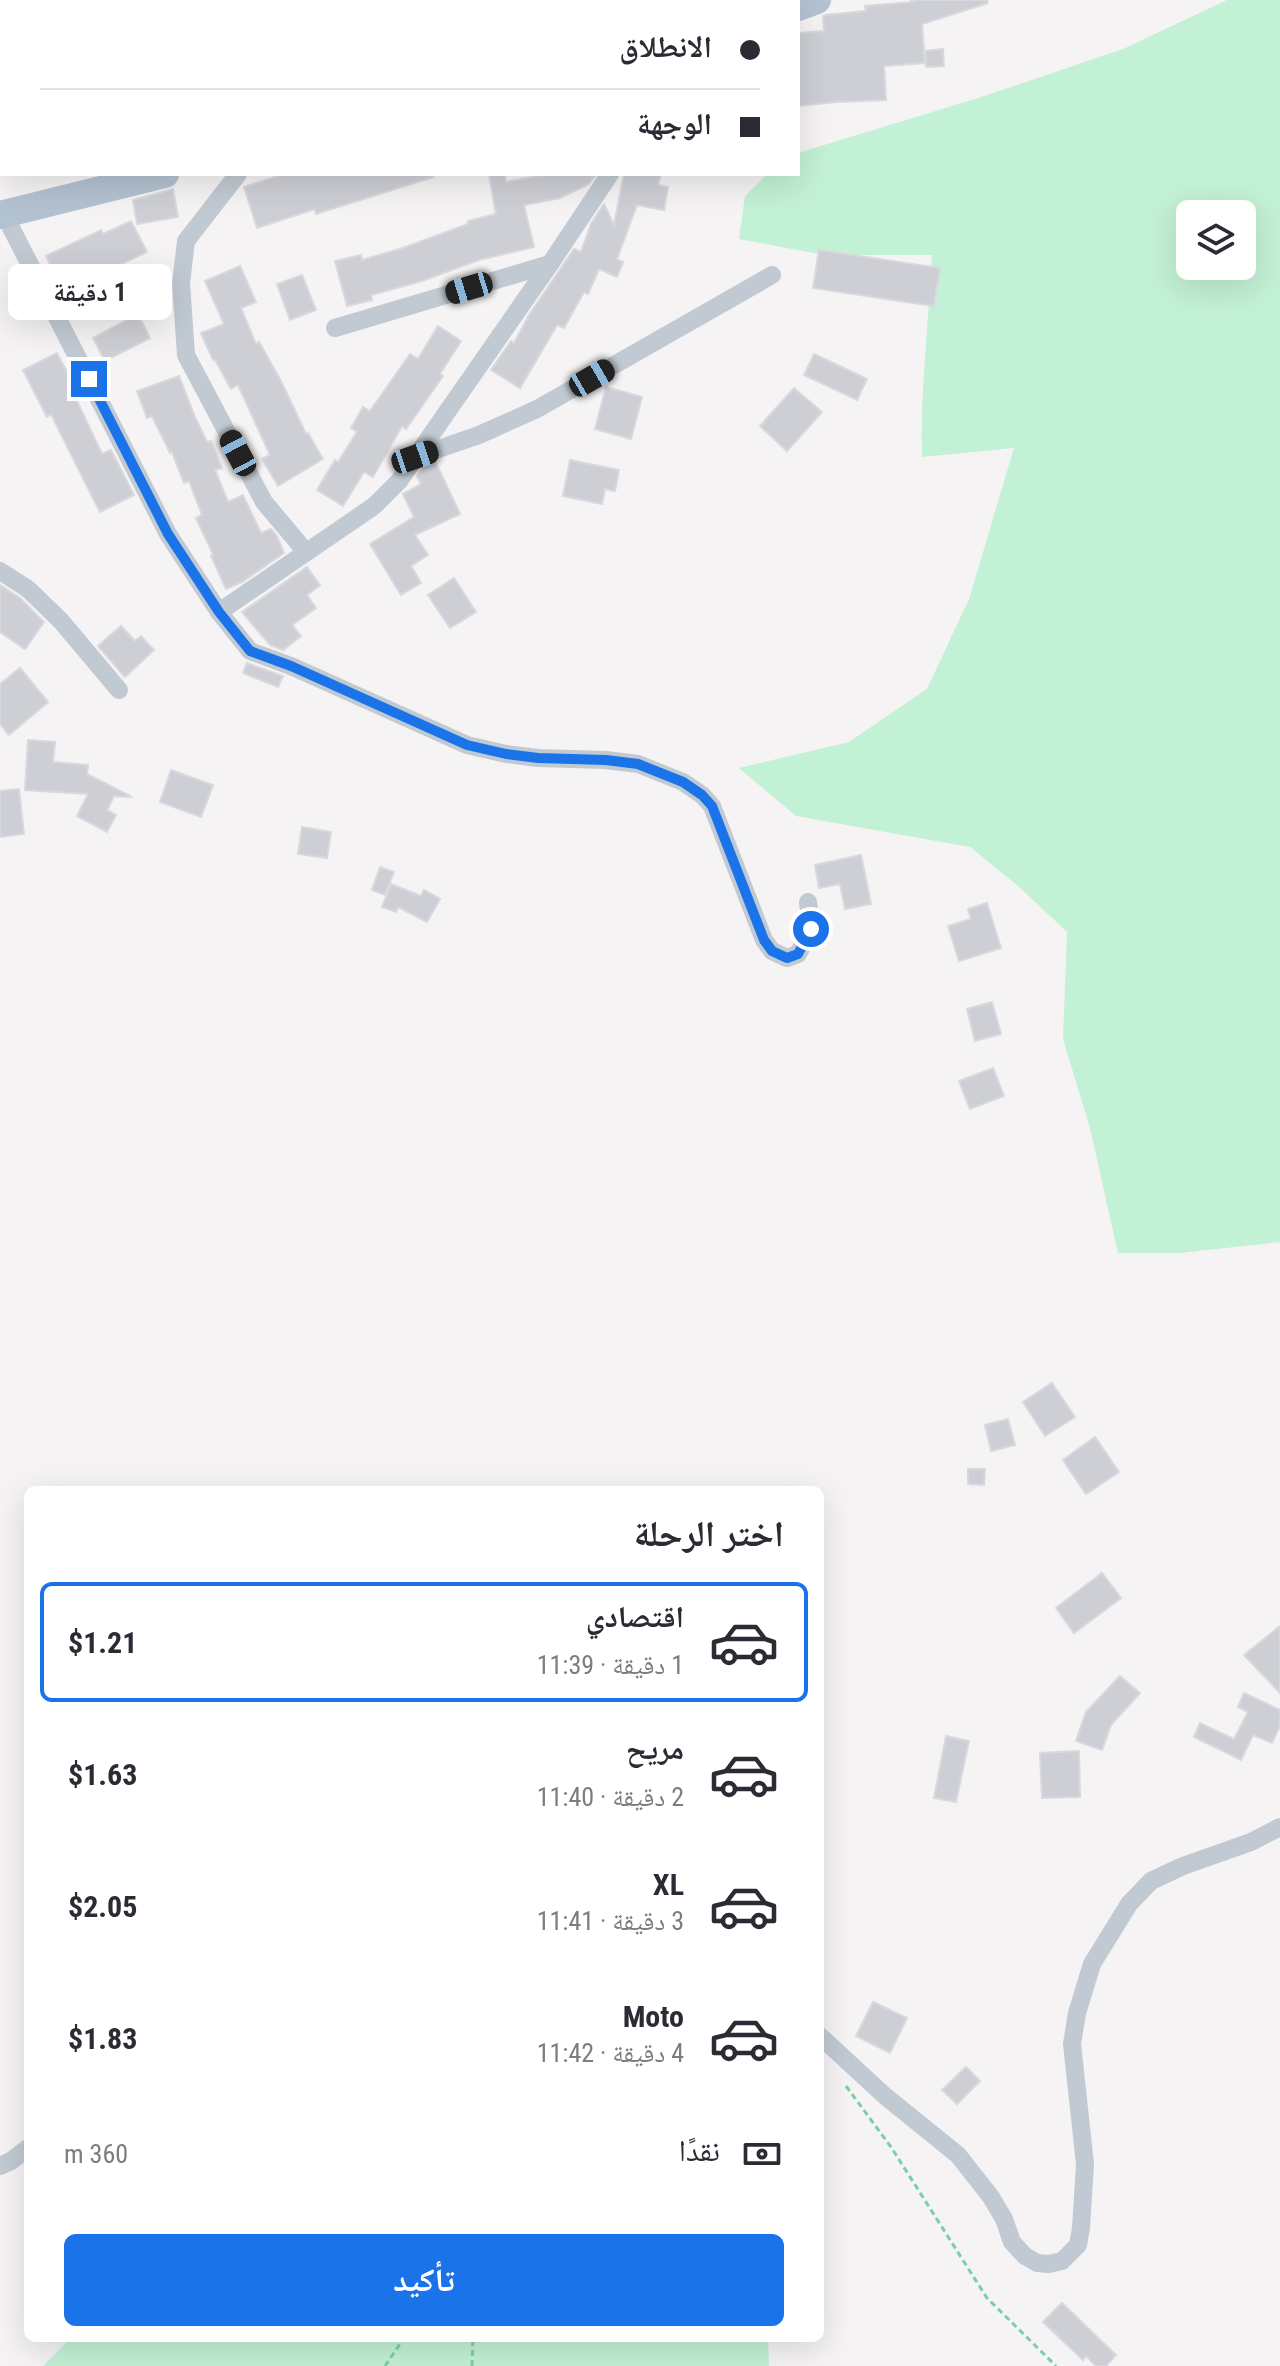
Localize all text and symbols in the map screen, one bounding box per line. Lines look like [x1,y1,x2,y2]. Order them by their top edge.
text: الانطلاق [619,29,712,64]
text: الوجهة [637,106,712,141]
map controls [1176,200,1256,280]
button: layers [1176,200,1256,280]
callout: 1 دقيقة [7,263,171,319]
car [443,270,495,306]
text: 1 دقيقة [53,277,127,307]
car [565,356,619,400]
route end [71,361,107,397]
car [216,426,260,480]
car [388,438,442,476]
route start [793,911,829,947]
text: اختر الرحلة [634,1513,784,1555]
text: اقتصادي [586,1599,684,1634]
icon: car [708,1606,780,1678]
text: $1.21 [68,1625,137,1660]
text: 1 دقيقة · 11:39 [537,1650,684,1680]
text: مريح [626,1731,684,1766]
icon: car [708,1738,780,1810]
text: $1.63 [68,1757,137,1792]
text: 2 دقيقة · 11:40 [537,1782,684,1812]
text: XL [653,1867,684,1902]
icon: car [708,1870,780,1942]
text: $2.05 [68,1889,137,1924]
text: 3 دقيقة · 11:41 [537,1906,684,1936]
text: Moto [623,1999,684,2034]
icon: car [708,2002,780,2074]
text: $1.83 [68,2021,137,2056]
text: 4 دقيقة · 11:42 [537,2038,684,2068]
icon: cash [740,2132,784,2176]
text: نقدًا [679,2133,720,2168]
text: 360 m [64,2139,128,2169]
button: تأكيد [64,2234,784,2326]

